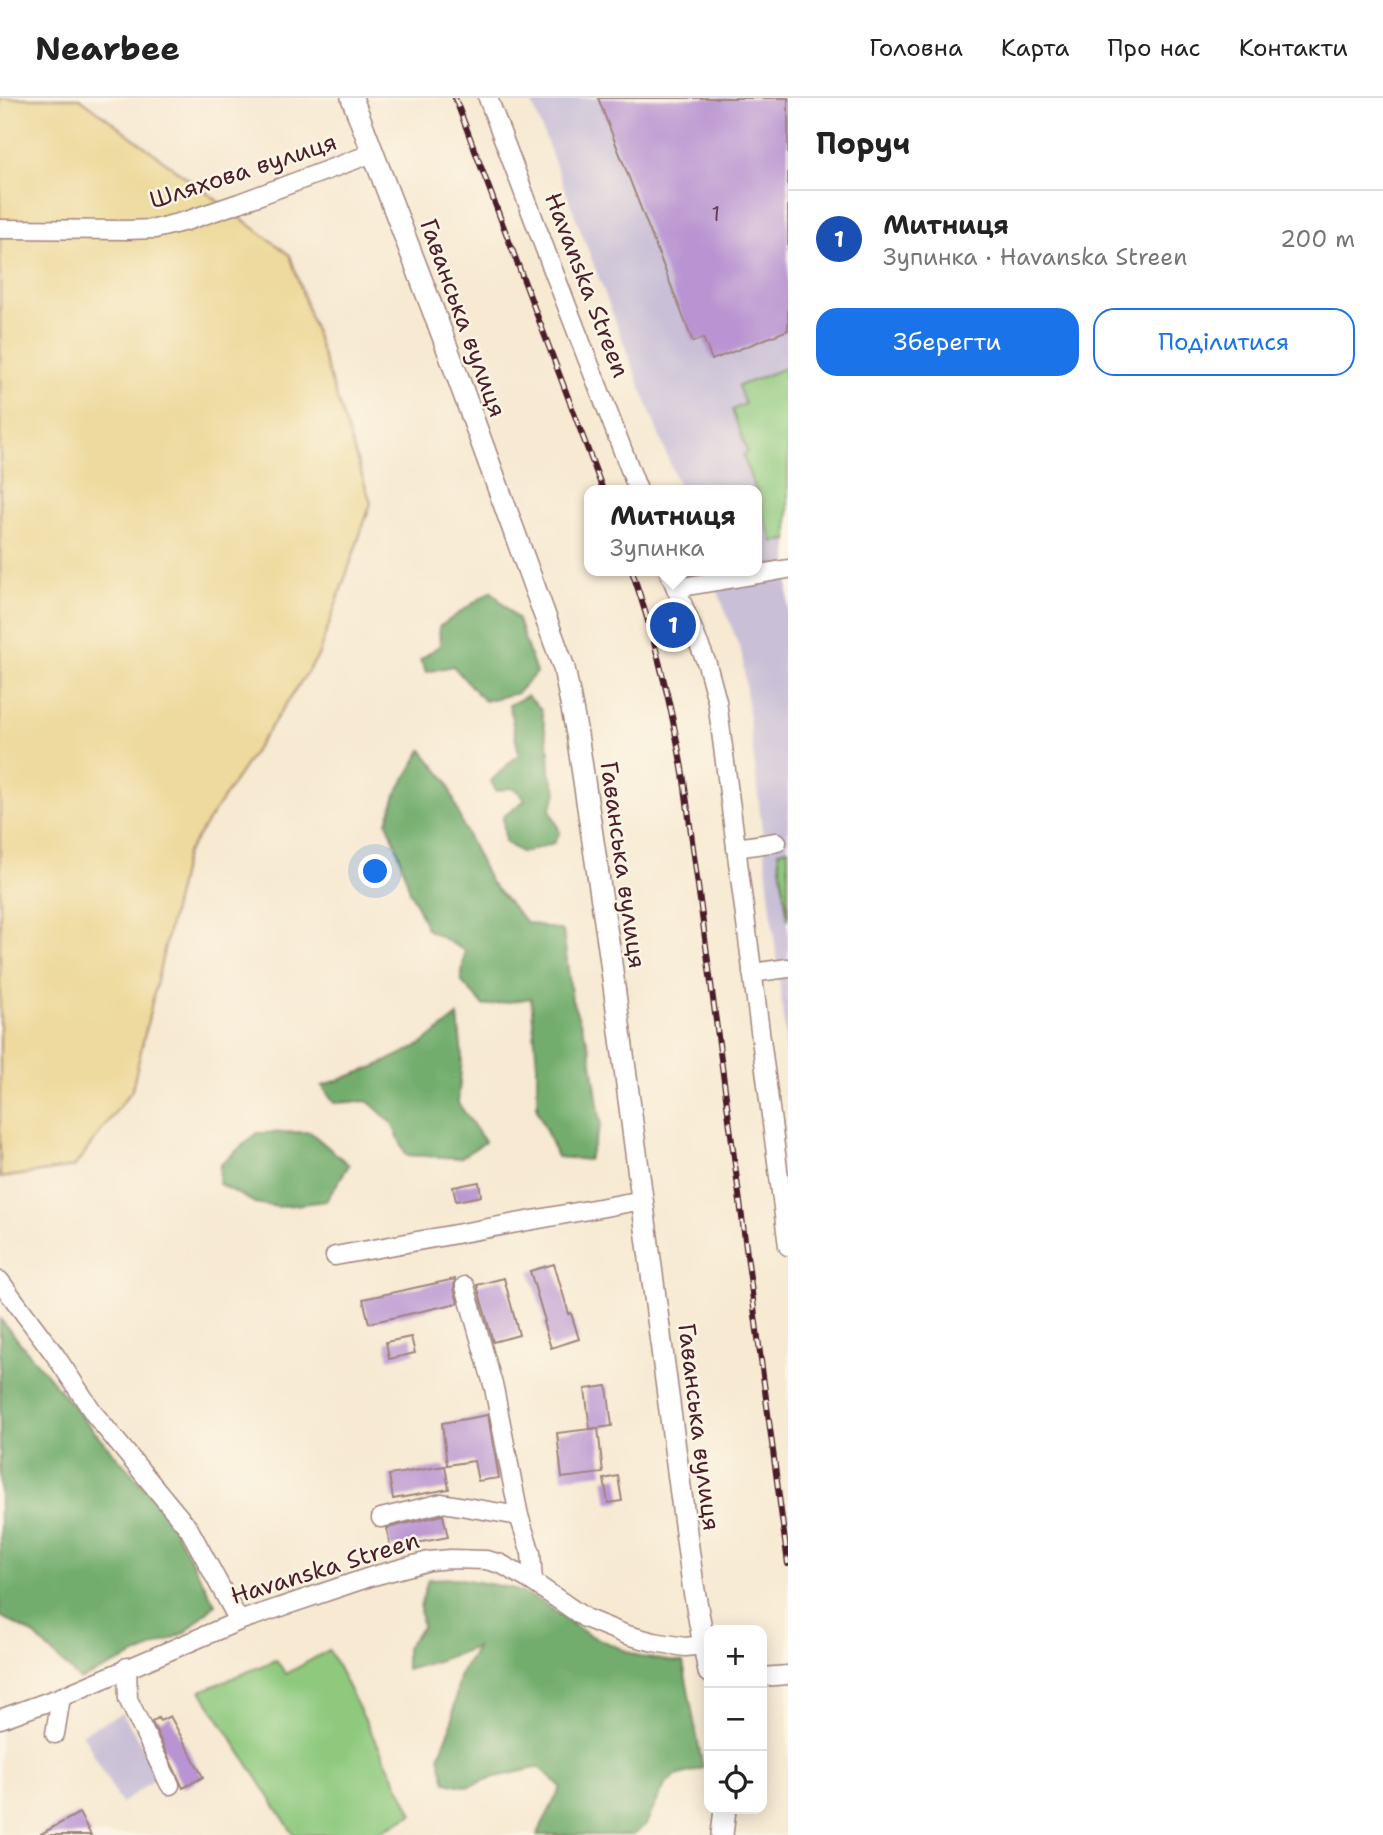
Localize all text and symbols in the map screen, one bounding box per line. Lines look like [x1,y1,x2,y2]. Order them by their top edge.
text: Nearbee [35,26,180,71]
text: Головна [869,32,963,64]
text: Карта [1001,32,1070,64]
text: Про нас [1108,32,1201,64]
text: Контакти [1239,32,1348,64]
text: Поруч [816,123,910,164]
street label: Шляхова вулиця [145,126,341,216]
street label: Havanska Streen [537,188,637,382]
house number: 1 [712,200,720,228]
text: Митниця [883,207,1009,242]
street label: Гаванська вулиця [412,214,514,422]
text: 1 [834,224,844,254]
text: 200 m [1280,224,1355,254]
text: Зупинка · Havanska Streen [883,242,1187,272]
button: Зберегти [816,308,1079,376]
button: Поділитися [1093,308,1355,376]
popup [584,485,762,576]
text: Митниця [610,498,736,533]
text: Зупинка [610,533,705,563]
pin: 1 [650,599,696,651]
street label: Гаванська вулиця [593,759,653,971]
your location [358,854,392,888]
street label: Гаванська вулиця [670,1321,728,1533]
street label: Havanska Streen [227,1524,423,1612]
map controls [704,1625,767,1814]
button: + [704,1625,767,1688]
button: − [704,1688,767,1751]
button: locate [704,1751,767,1814]

